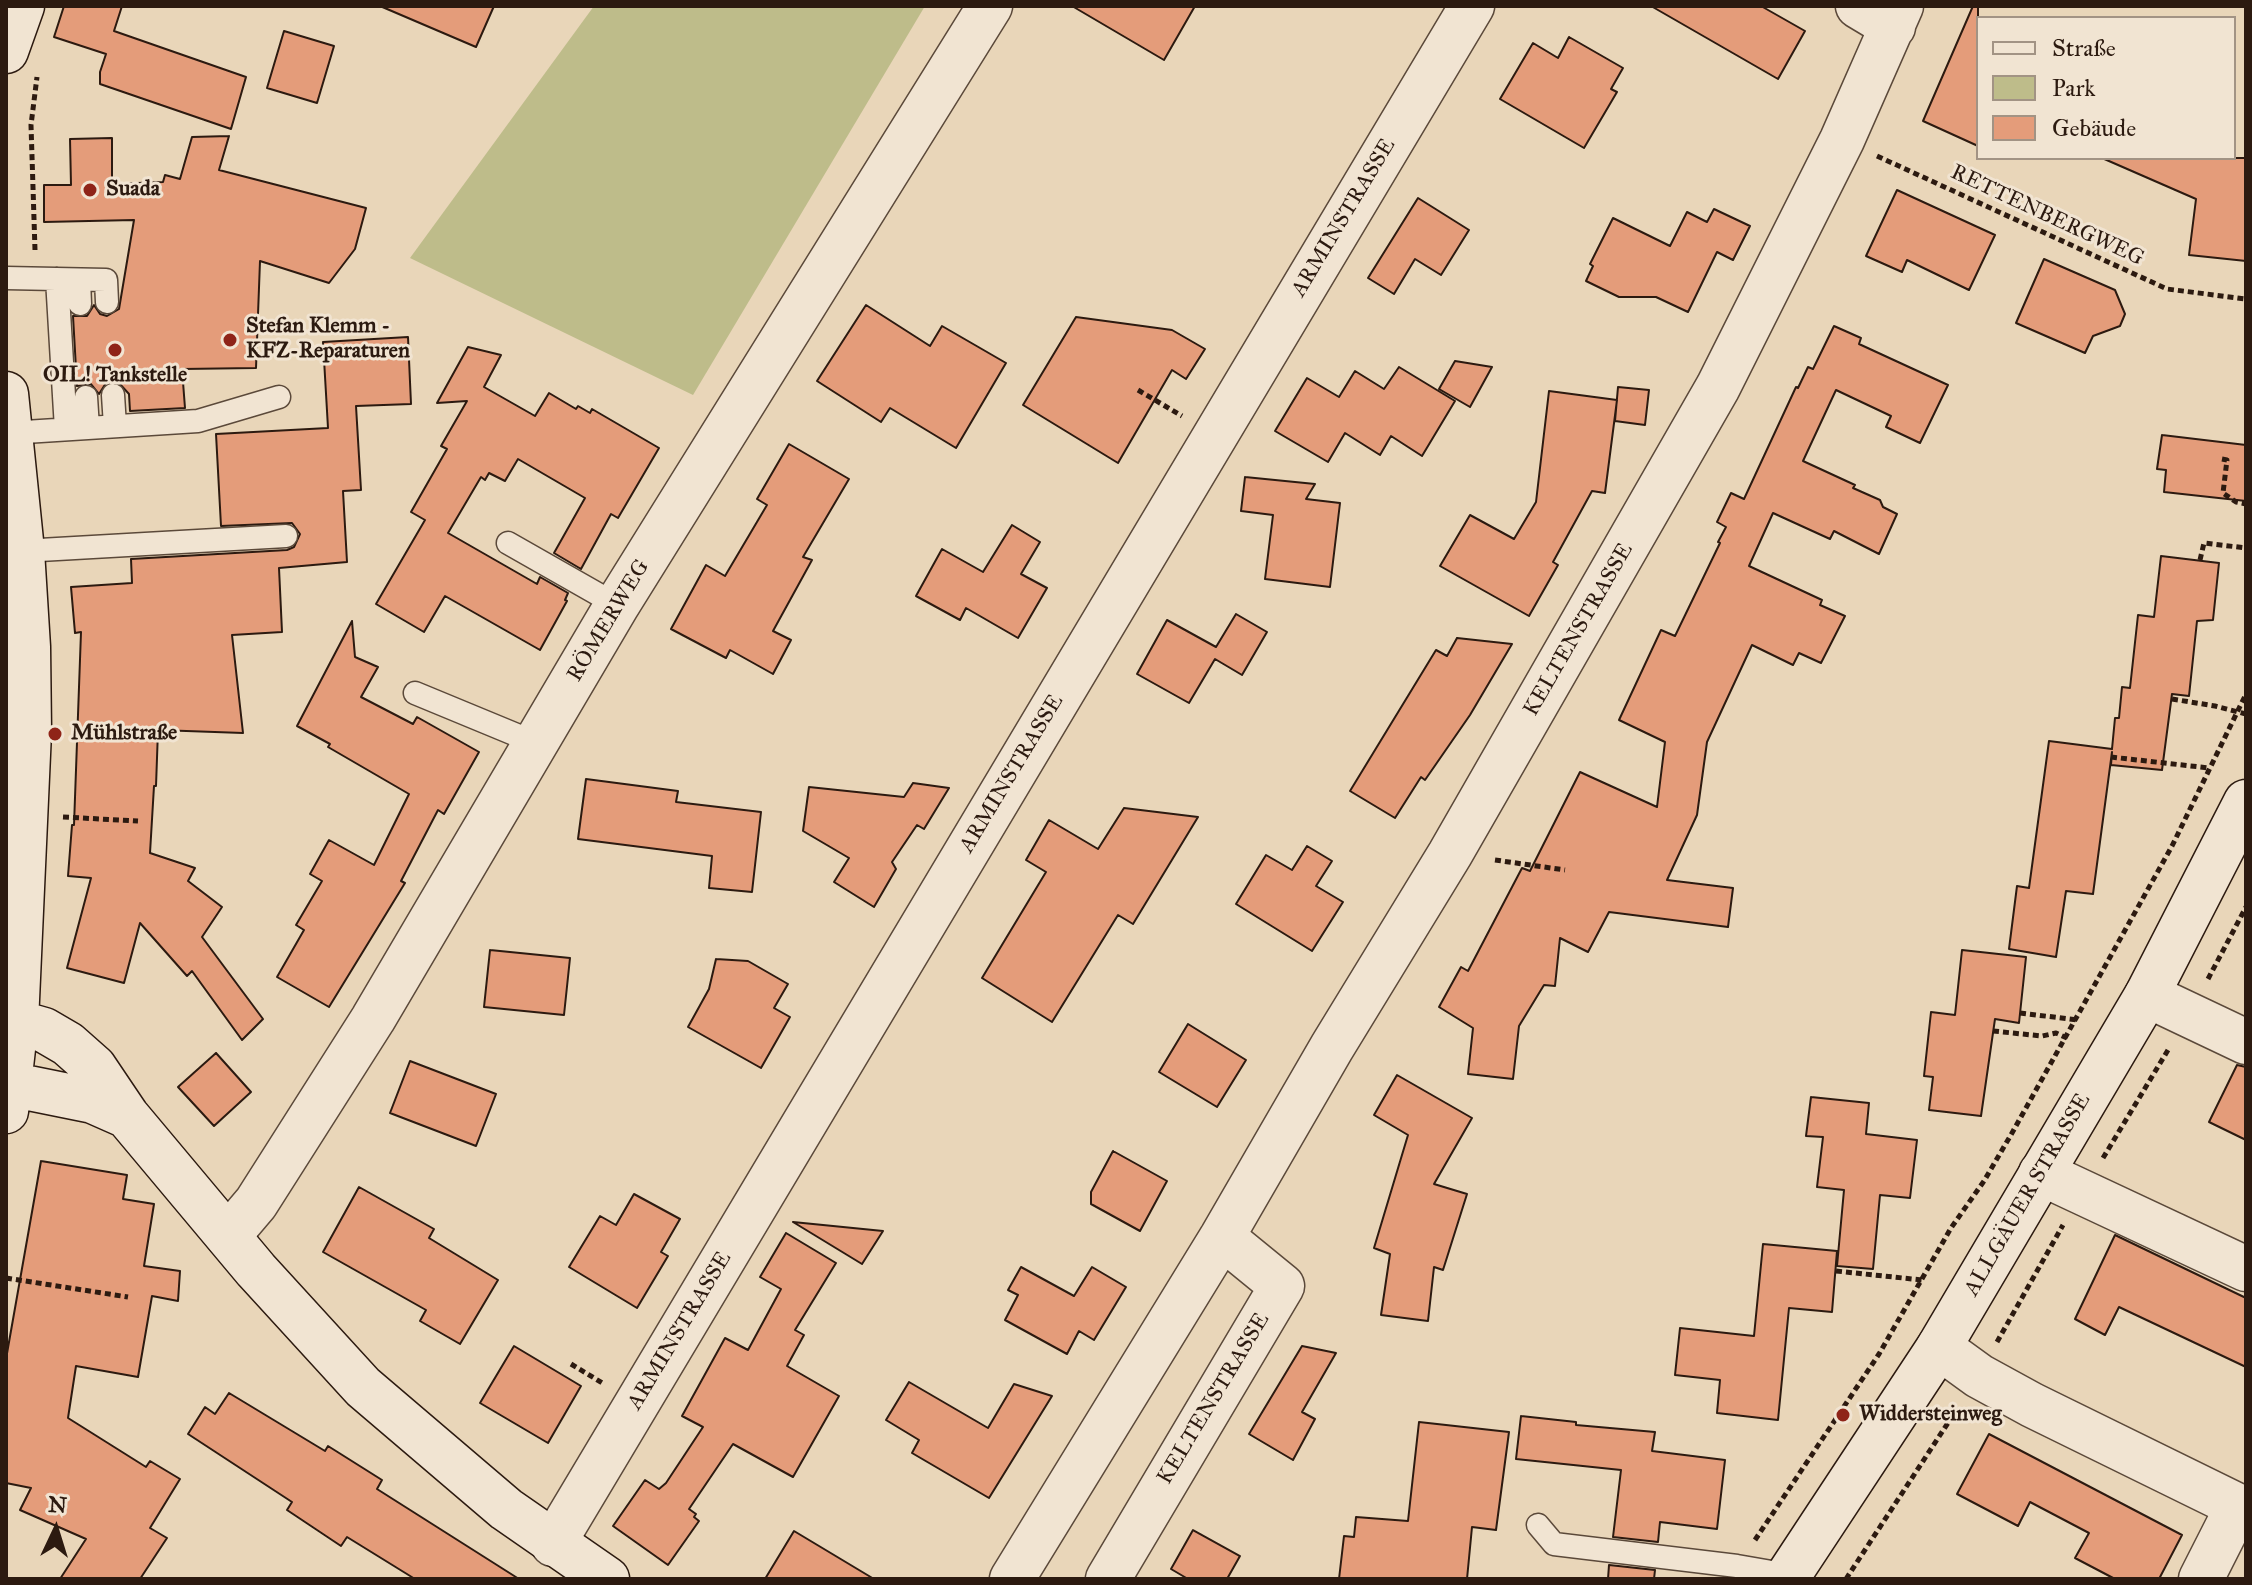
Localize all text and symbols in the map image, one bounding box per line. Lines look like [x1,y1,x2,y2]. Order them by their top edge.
legend [1976,16,2236,160]
text: Straße [2052,33,2116,63]
text: Park [2052,73,2095,103]
text: Gebäude [2052,113,2136,143]
street label: ARMINSTRASSE [1286,134,1402,302]
street label: RETTENBERGWEG [1946,160,2148,272]
place label: Suada [106,177,160,203]
marker: Suada [81,181,99,199]
place label: Stefan Klemm - KFZ-Reparaturen [246,314,410,366]
marker: Stefan Klemm - KFZ-Reparaturen [221,331,239,349]
marker: OIL! Tankstelle [106,341,124,359]
place label: OIL! Tankstelle [43,363,187,389]
street label: KELTENSTRASSE [1519,539,1639,721]
street label: RÖMERWEG [562,555,656,687]
street label: ARMINSTRASSE [954,690,1070,858]
place label: Mühlstraße [71,721,177,747]
marker: Mühlstraße [46,725,64,743]
street label: ALLGÄUER STRASSE [1959,1089,2097,1301]
street label: ARMINSTRASSE [622,1247,738,1415]
street label: KELTENSTRASSE [1152,1308,1276,1490]
place label: Widdersteinweg [1859,1402,2002,1428]
marker: Widdersteinweg [1834,1406,1852,1424]
north arrow [16,1489,96,1569]
text: N [47,1490,68,1519]

